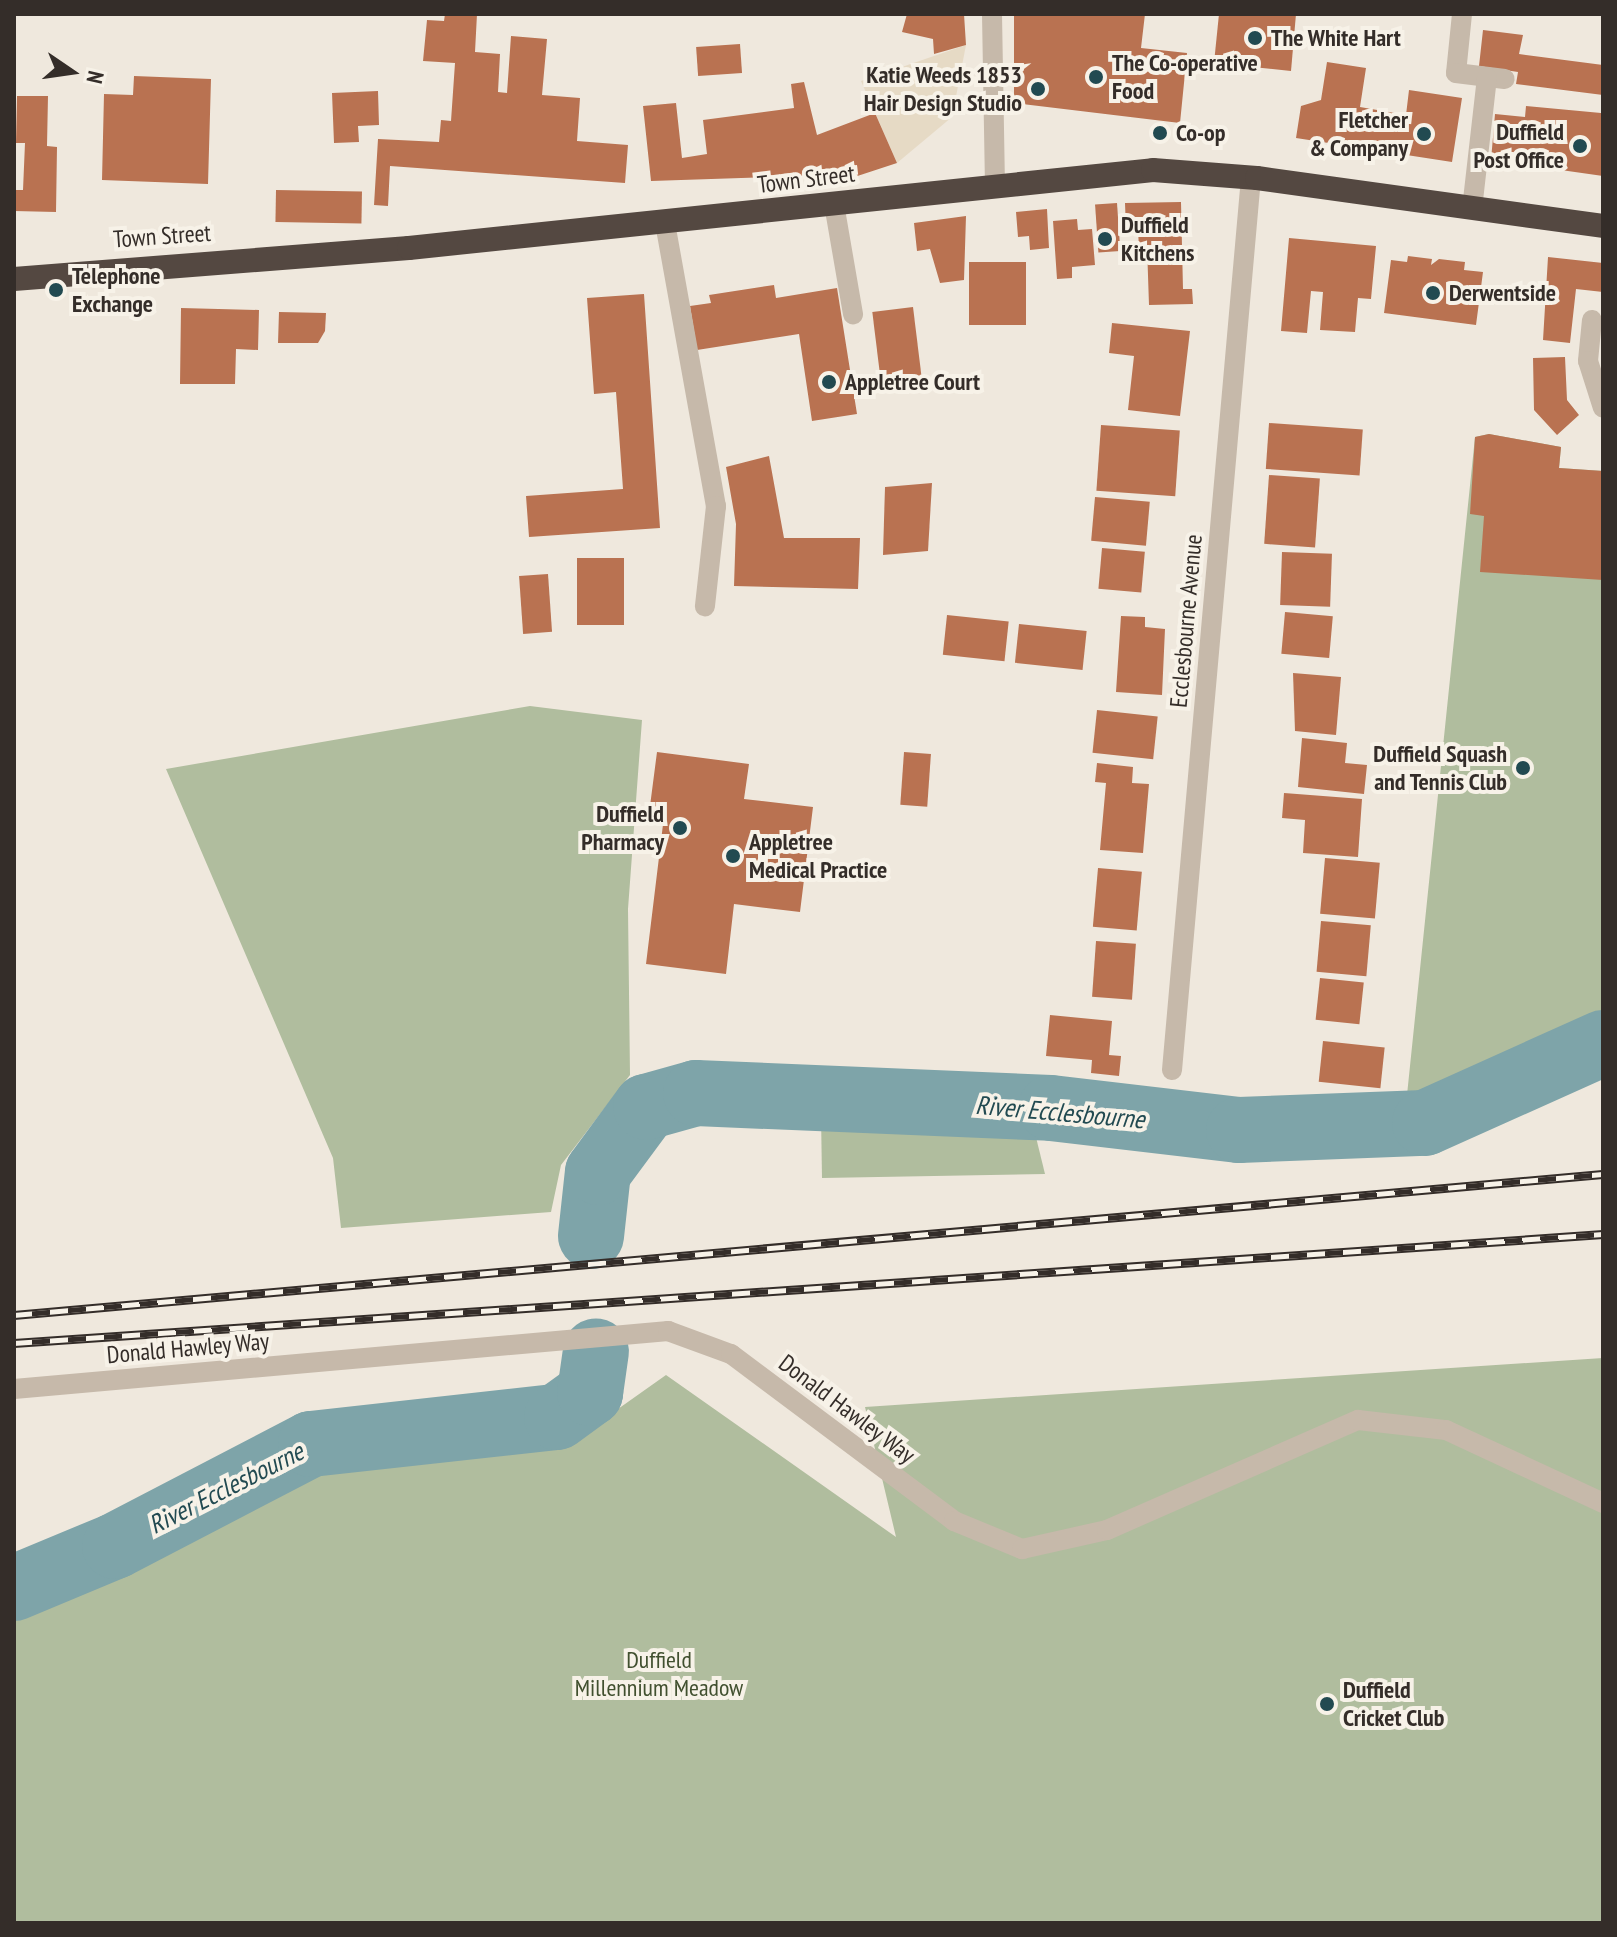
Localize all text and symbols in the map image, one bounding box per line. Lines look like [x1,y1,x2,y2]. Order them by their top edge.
place label: The White Hart [1271,24,1401,52]
marker: The White Hart [1246,29,1264,47]
north arrow [32,32,112,112]
place label: The Co-operative Food [1112,49,1258,105]
place label: Katie Weeds 1853 Hair Design Studio [864,61,1022,117]
text: N [80,68,110,86]
marker: The Co-operative Food [1087,68,1105,86]
marker: Katie Weeds 1853 Hair Design Studio [1029,80,1047,98]
place label: Fletcher & Company [1309,106,1408,162]
place label: Duffield Post Office [1473,118,1564,174]
place label: Co-op [1176,119,1226,147]
marker: Co-op [1151,124,1169,142]
marker: Fletcher & Company [1415,125,1433,143]
marker: Duffield Post Office [1571,137,1589,155]
street label: Town Street [756,159,856,199]
place label: Duffield Kitchens [1121,211,1194,267]
street label: Town Street [112,218,212,254]
marker: Duffield Kitchens [1096,230,1114,248]
place label: Telephone Exchange [72,262,160,318]
place label: Derwentside [1449,279,1556,307]
marker: Telephone Exchange [47,281,65,299]
marker: Derwentside [1424,284,1442,302]
place label: Appletree Court [845,368,980,396]
marker: Appletree Court [820,373,838,391]
street label: Ecclesbourne Avenue [1164,533,1208,709]
place label: Duffield Squash and Tennis Club [1373,740,1507,796]
marker: Duffield Squash and Tennis Club [1514,759,1532,777]
place label: Duffield Pharmacy [581,800,664,856]
marker: Duffield Pharmacy [671,819,689,837]
place label: Appletree Medical Practice [749,828,887,884]
marker: Appletree Medical Practice [724,847,742,865]
water label: River Ecclesbourne [974,1089,1146,1135]
street label: Donald Hawley Way [105,1327,271,1369]
street label: Donald Hawley Way [773,1348,921,1470]
water label: River Ecclesbourne [143,1436,309,1540]
park label: Duffield Millennium Meadow [575,1646,743,1702]
place label: Duffield Cricket Club [1343,1676,1445,1732]
marker: Duffield Cricket Club [1318,1695,1336,1713]

